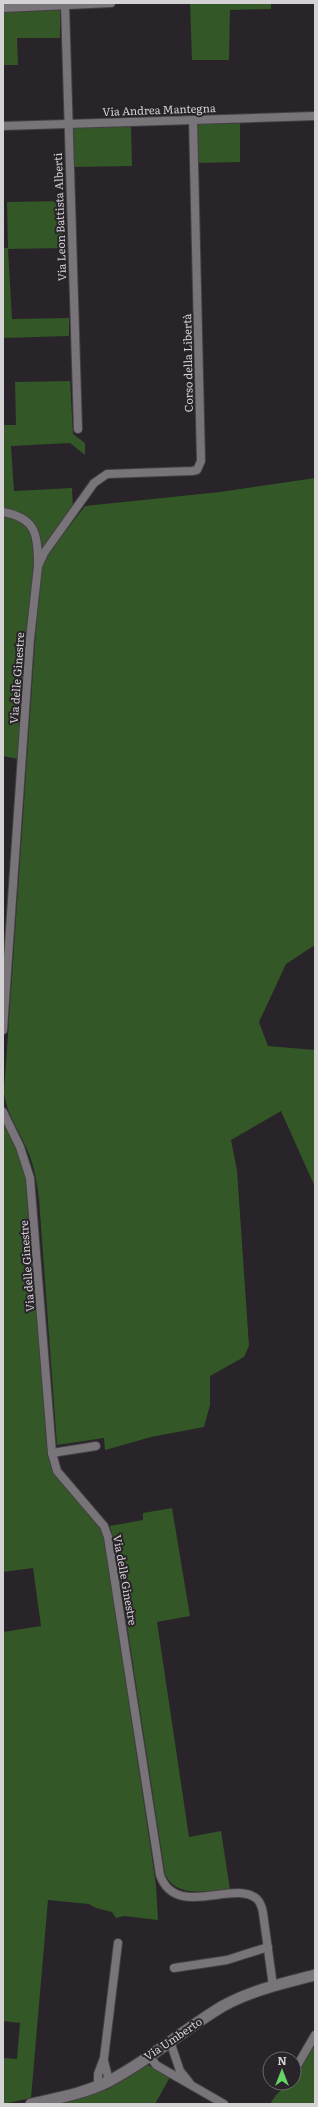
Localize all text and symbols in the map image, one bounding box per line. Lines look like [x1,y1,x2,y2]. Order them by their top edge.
street label: Via Andrea Mantegna [102,99,216,119]
street label: Via Leon Battista Alberti [49,152,69,281]
street label: Corso della Libertà [178,313,196,413]
street label: Via delle Ginestre [5,631,27,724]
street label: Via delle Ginestre [15,1220,37,1312]
street label: Via delle Ginestre [110,1533,142,1627]
street label: Via Umberto [140,2013,205,2064]
north arrow [262,2051,302,2091]
text: N [277,2052,287,2068]

